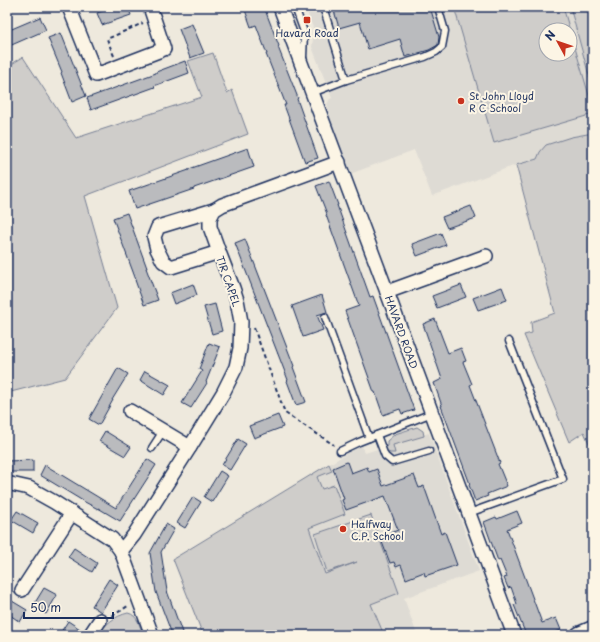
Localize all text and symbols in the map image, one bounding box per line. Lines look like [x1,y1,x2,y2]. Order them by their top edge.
marker: Havard Road [302,15,312,25]
north arrow [538,22,578,62]
place label: Havard Road [275,25,339,40]
text: N [541,26,559,44]
place label: St John Lloyd R C School [469,88,534,115]
marker: St John Lloyd R C School [456,96,466,106]
street label: TIR CAPEL [213,254,245,309]
street label: HAVARD ROAD [382,293,422,371]
place label: Halfway C.P. School [351,516,404,543]
marker: Halfway C.P. School [338,524,348,534]
scale bar [24,594,113,620]
text: 50 m [30,598,61,616]

